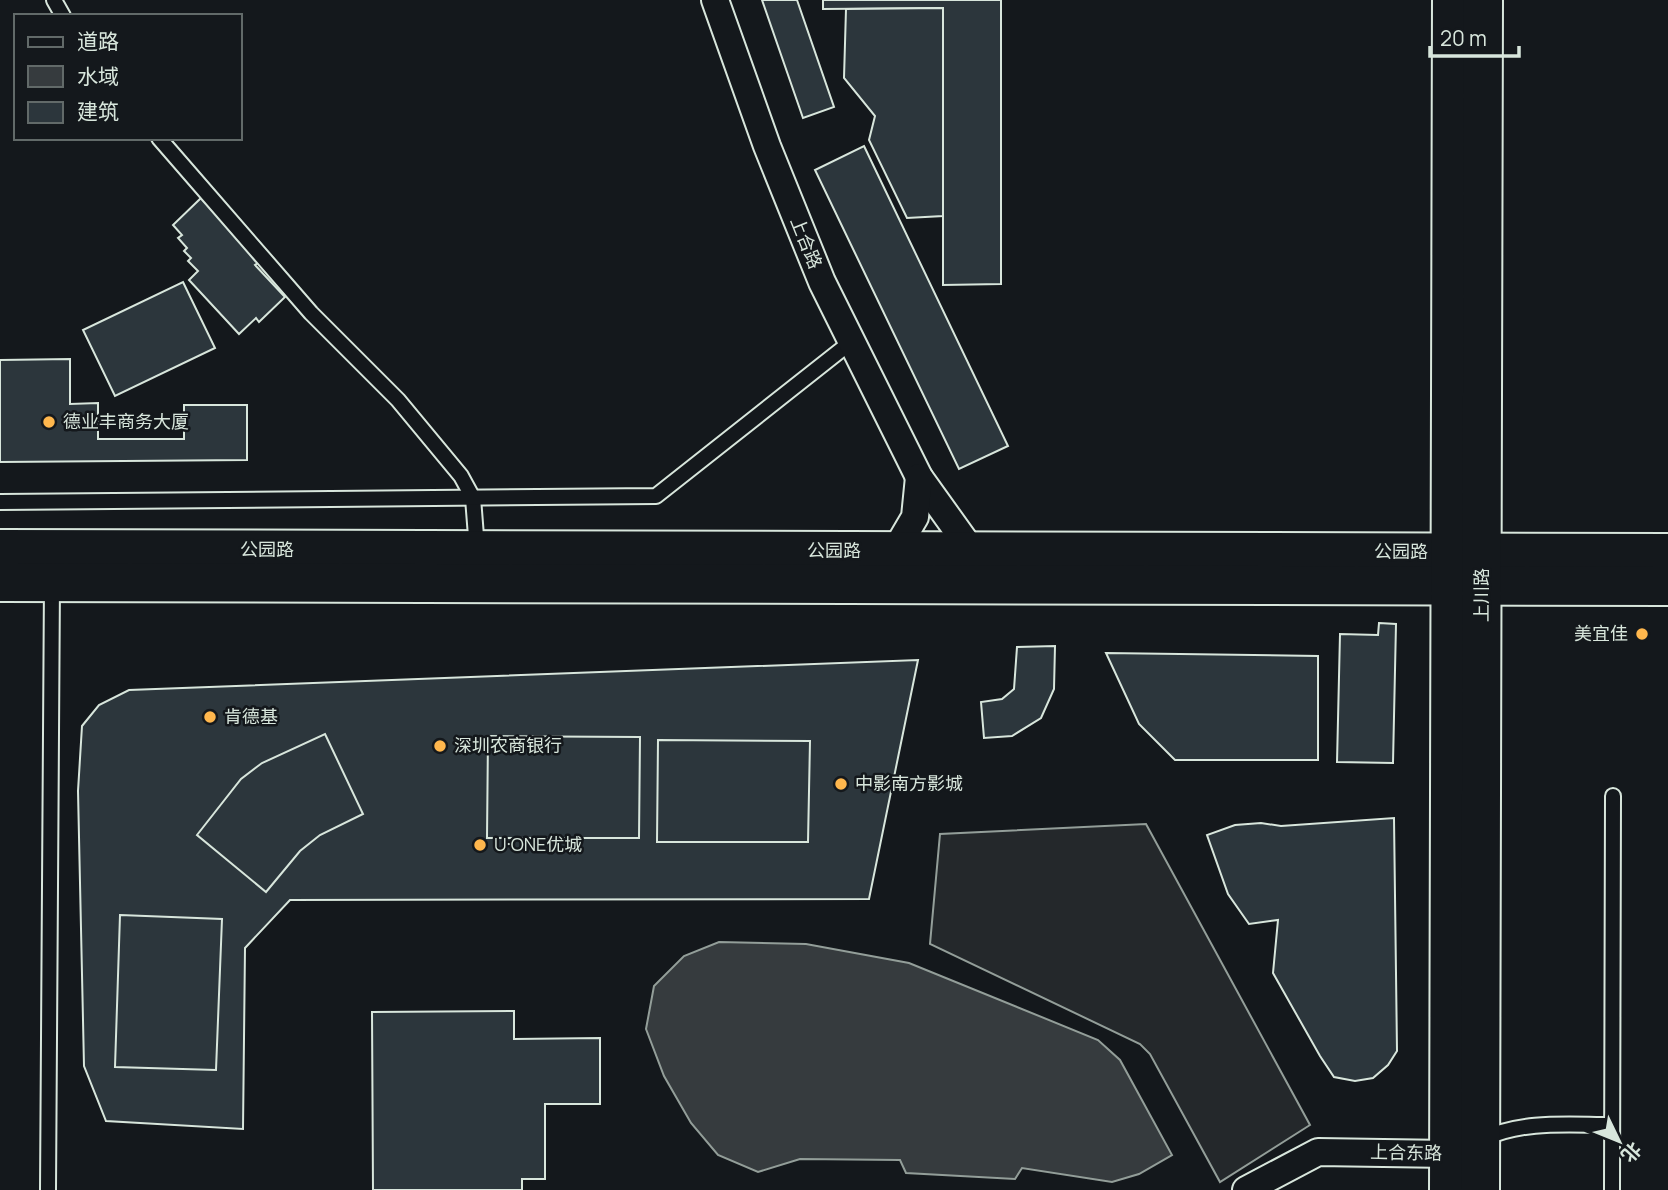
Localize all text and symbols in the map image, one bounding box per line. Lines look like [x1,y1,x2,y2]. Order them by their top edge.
legend [14,14,242,140]
scale bar [1430,14,1519,58]
text: 20 m [1440,24,1487,52]
text: 道路 [77,27,119,55]
text: 水域 [77,62,119,90]
text: 建筑 [77,97,119,125]
street label: 上合路 [786,213,828,272]
place label: 德业丰商务大厦 [63,409,189,433]
marker: 德业丰商务大厦 [41,414,57,430]
street label: 公园路 [240,537,294,561]
street label: 公园路 [807,538,861,562]
street label: 公园路 [1374,539,1428,563]
street label: 上川路 [1469,568,1493,622]
place label: 美宜佳 [1574,621,1628,645]
marker: 美宜佳 [1634,626,1650,642]
place label: 肯德基 [224,704,278,728]
marker: 肯德基 [202,709,218,725]
place label: 深圳农商银行 [454,733,562,757]
marker: 深圳农商银行 [432,738,448,754]
place label: 中影南方影城 [855,771,963,795]
marker: 中影南方影城 [833,776,849,792]
place label: U·ONE优城 [494,832,582,856]
marker: U·ONE优城 [472,837,488,853]
north arrow [1584,1106,1654,1176]
text: 北 [1615,1137,1647,1168]
street label: 上合东路 [1370,1139,1442,1165]

